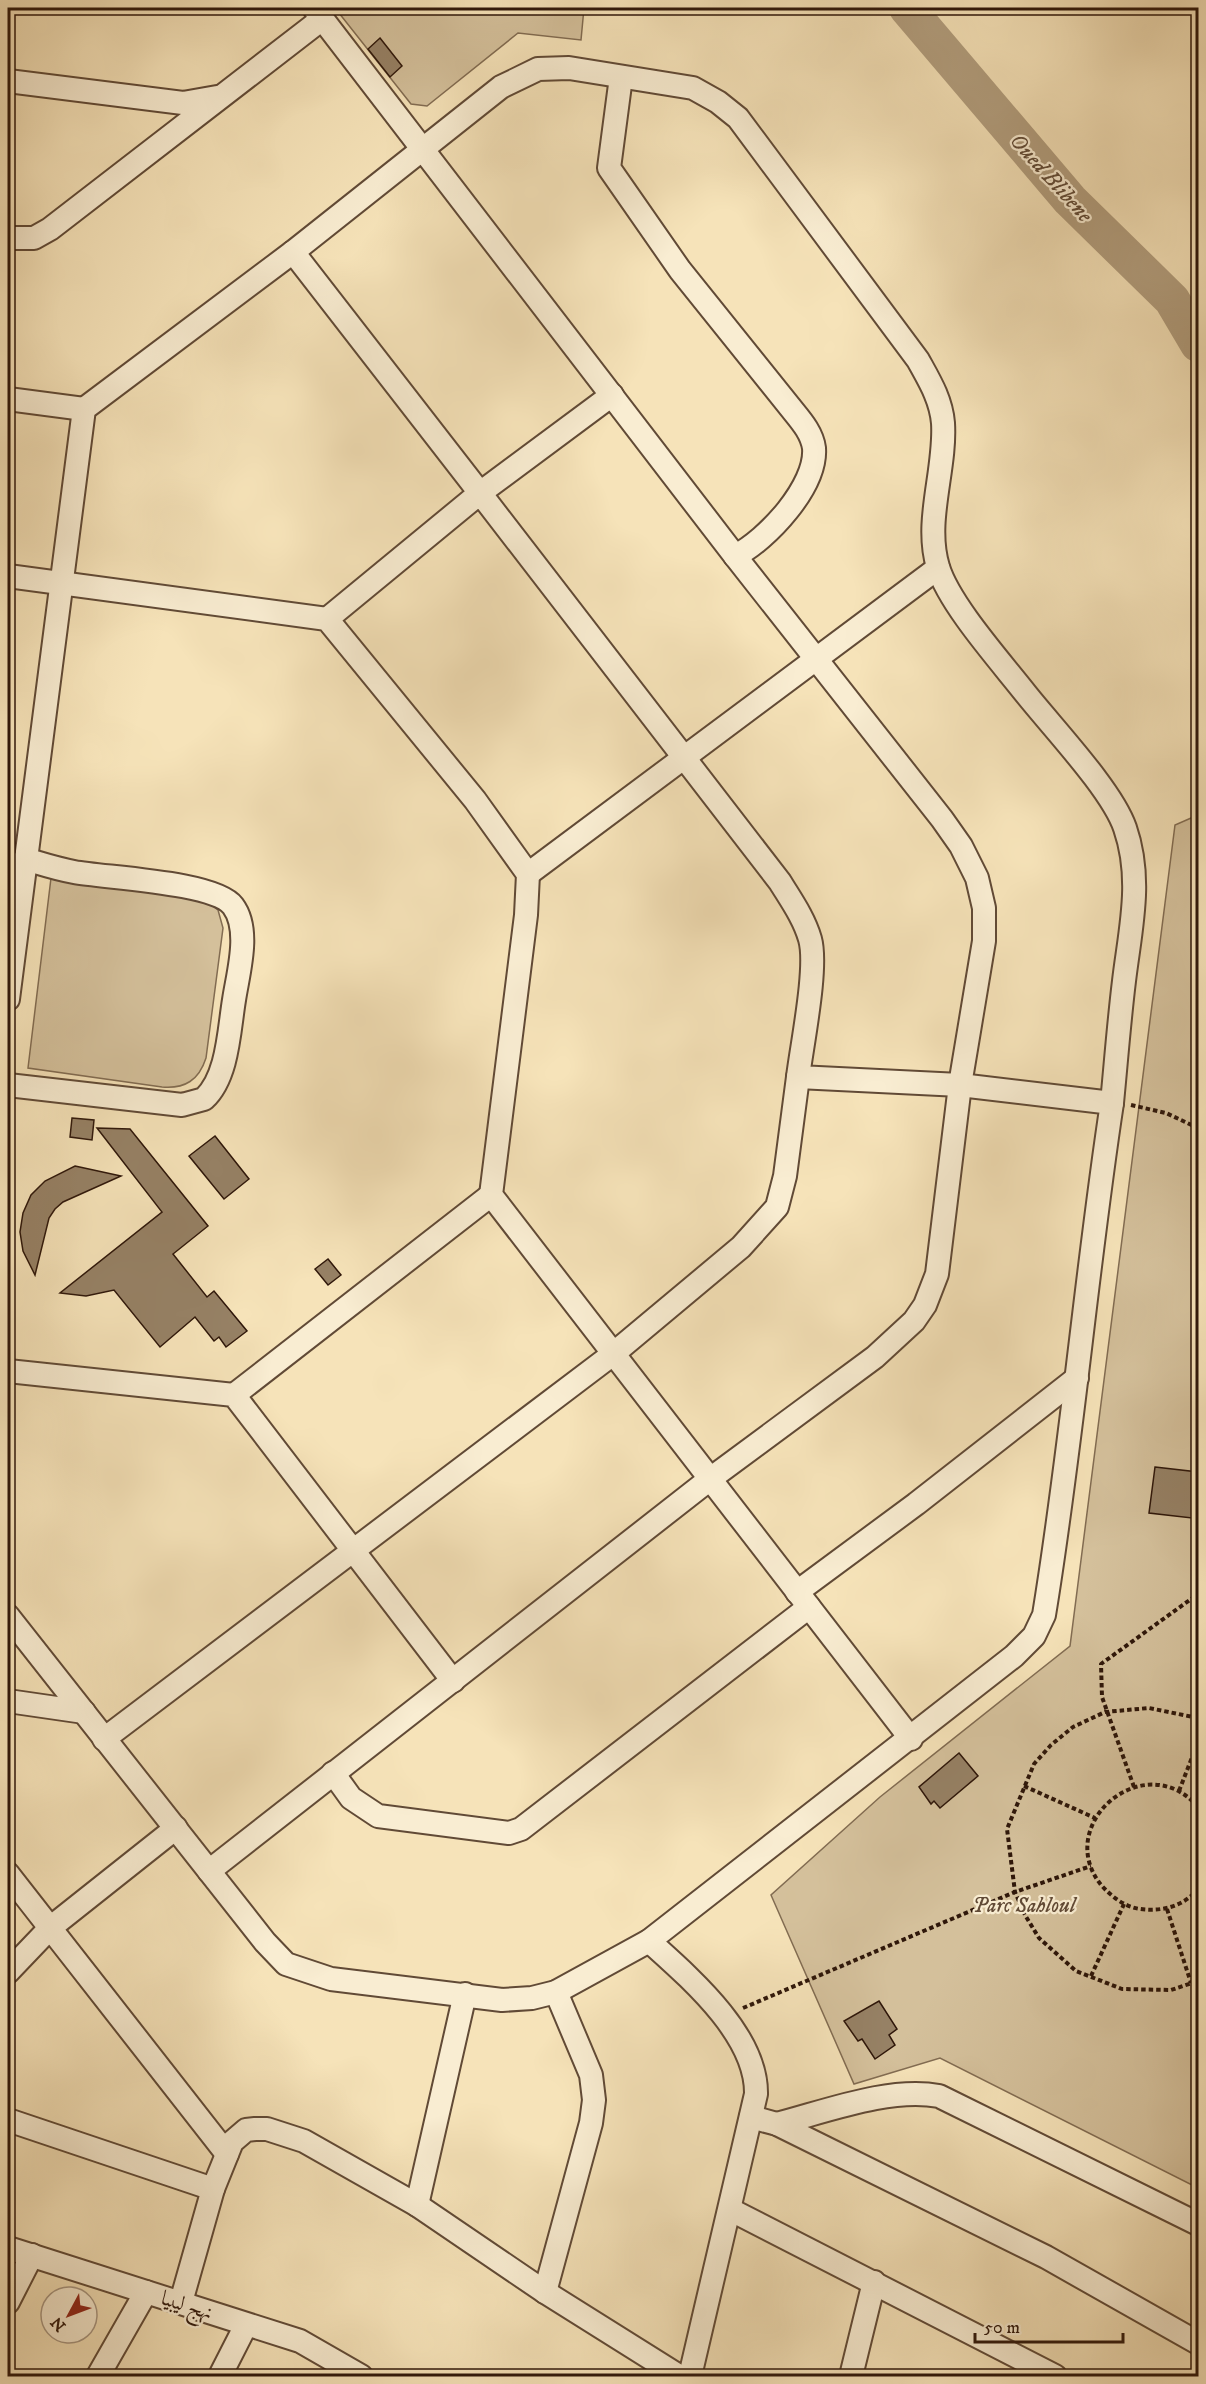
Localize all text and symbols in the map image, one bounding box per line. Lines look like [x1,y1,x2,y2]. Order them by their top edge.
water label: Oued Blibene [1004,128,1098,229]
park label: Parc Sahloul [973,1893,1078,1919]
north arrow [39,2285,99,2345]
street label: نهج ليبيا [156,2285,216,2331]
scale bar [975,2306,1124,2344]
text: N [47,2313,70,2336]
text: 50 m [984,2317,1020,2339]

